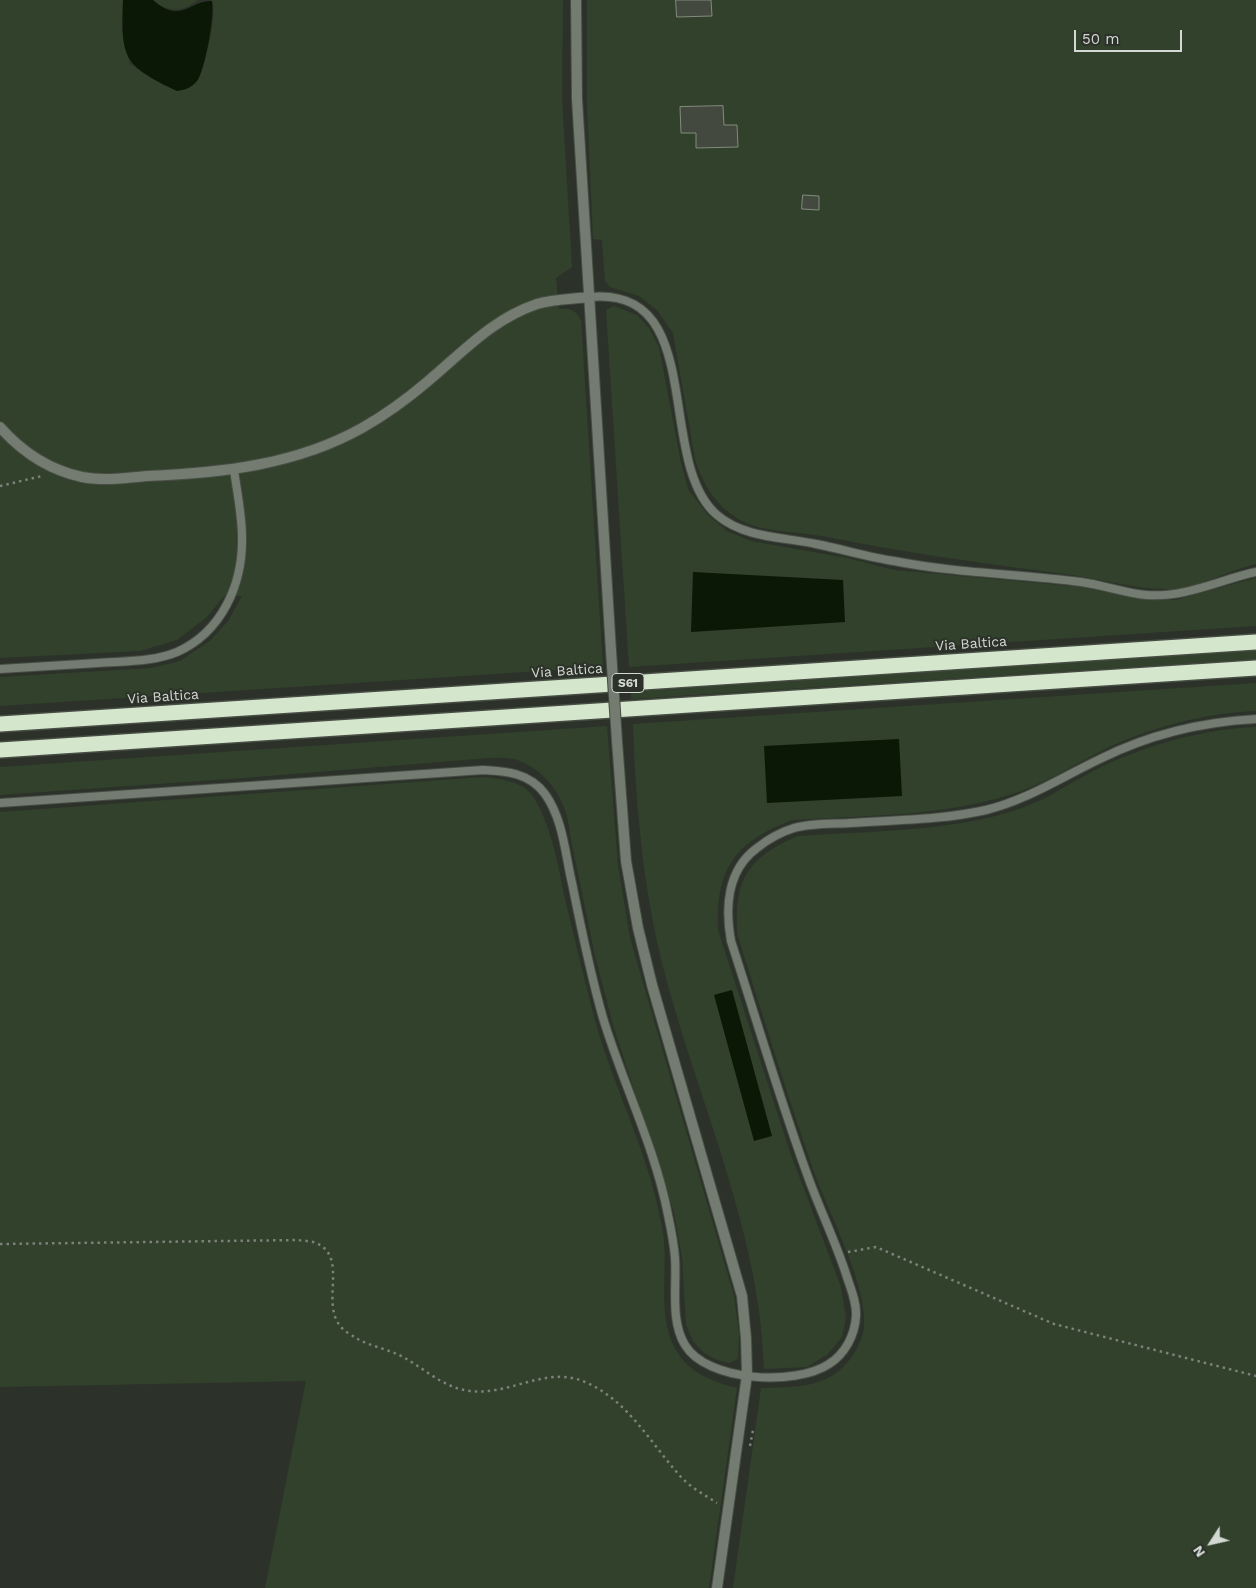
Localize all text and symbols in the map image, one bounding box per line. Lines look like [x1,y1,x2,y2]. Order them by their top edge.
scale bar [1076,20,1184,52]
text: 50 m [1082,30,1119,48]
street label: Via Baltica [935,633,1007,655]
street label: Via Baltica [531,660,603,682]
road number: S61 [612,674,644,692]
street label: Via Baltica [127,686,199,708]
north arrow [1186,1518,1236,1568]
text: N [1189,1543,1208,1560]

